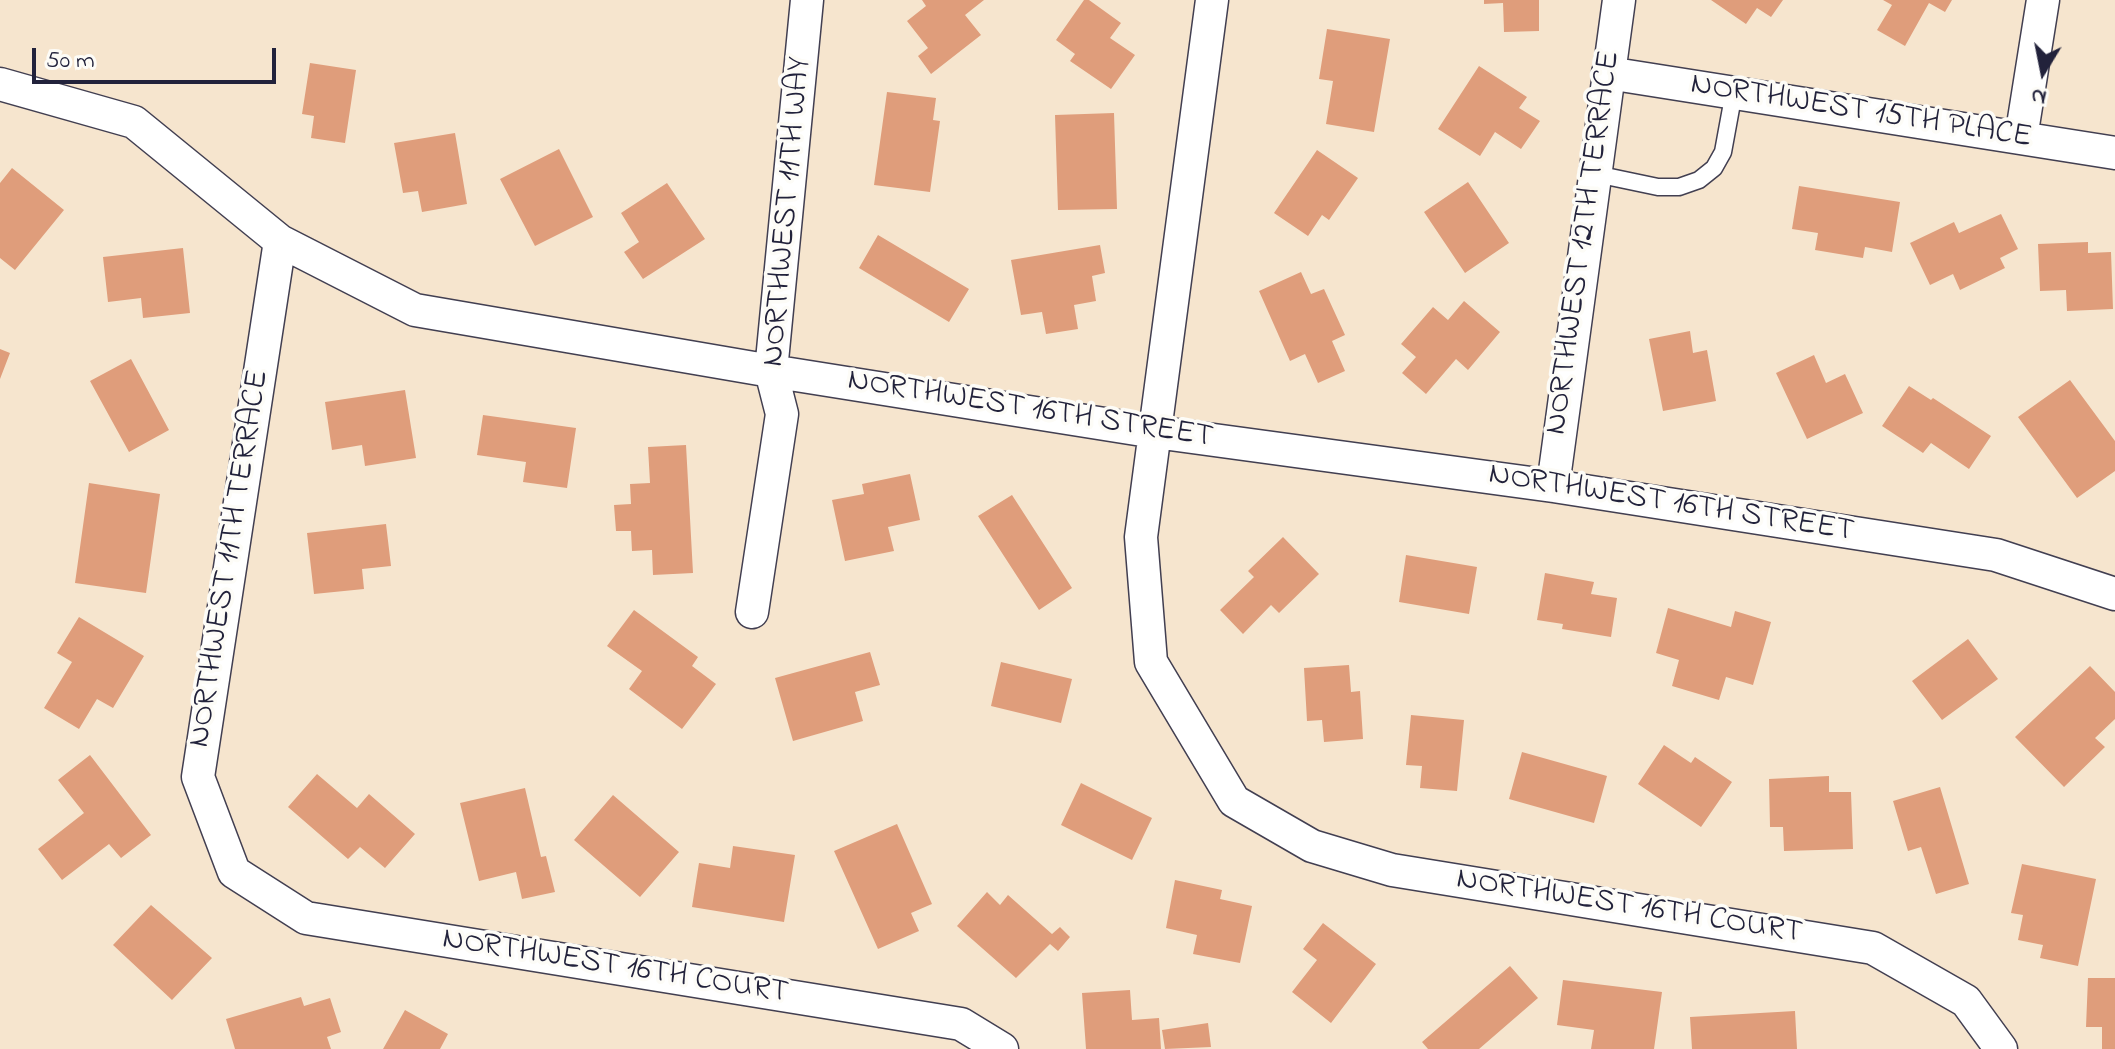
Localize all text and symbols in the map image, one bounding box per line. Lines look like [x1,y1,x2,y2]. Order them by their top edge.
scale bar [36,32,280,82]
north arrow [2003,32,2083,112]
text: 50 m [46,44,95,79]
street label: NORTHWEST 12TH TERRACE [1539,49,1631,437]
street label: NORTHWEST 11TH WAY [756,55,822,369]
street label: NORTHWEST 15TH PLACE [1688,67,2034,159]
text: N [2029,79,2049,113]
street label: NORTHWEST 16TH STREET [845,363,1215,459]
street label: NORTHWEST 11TH TERRACE [182,368,280,750]
street label: NORTHWEST 16TH STREET [1486,457,1856,553]
street label: NORTHWEST 16TH COURT [1453,862,1805,954]
street label: NORTHWEST 16TH COURT [439,922,791,1014]

